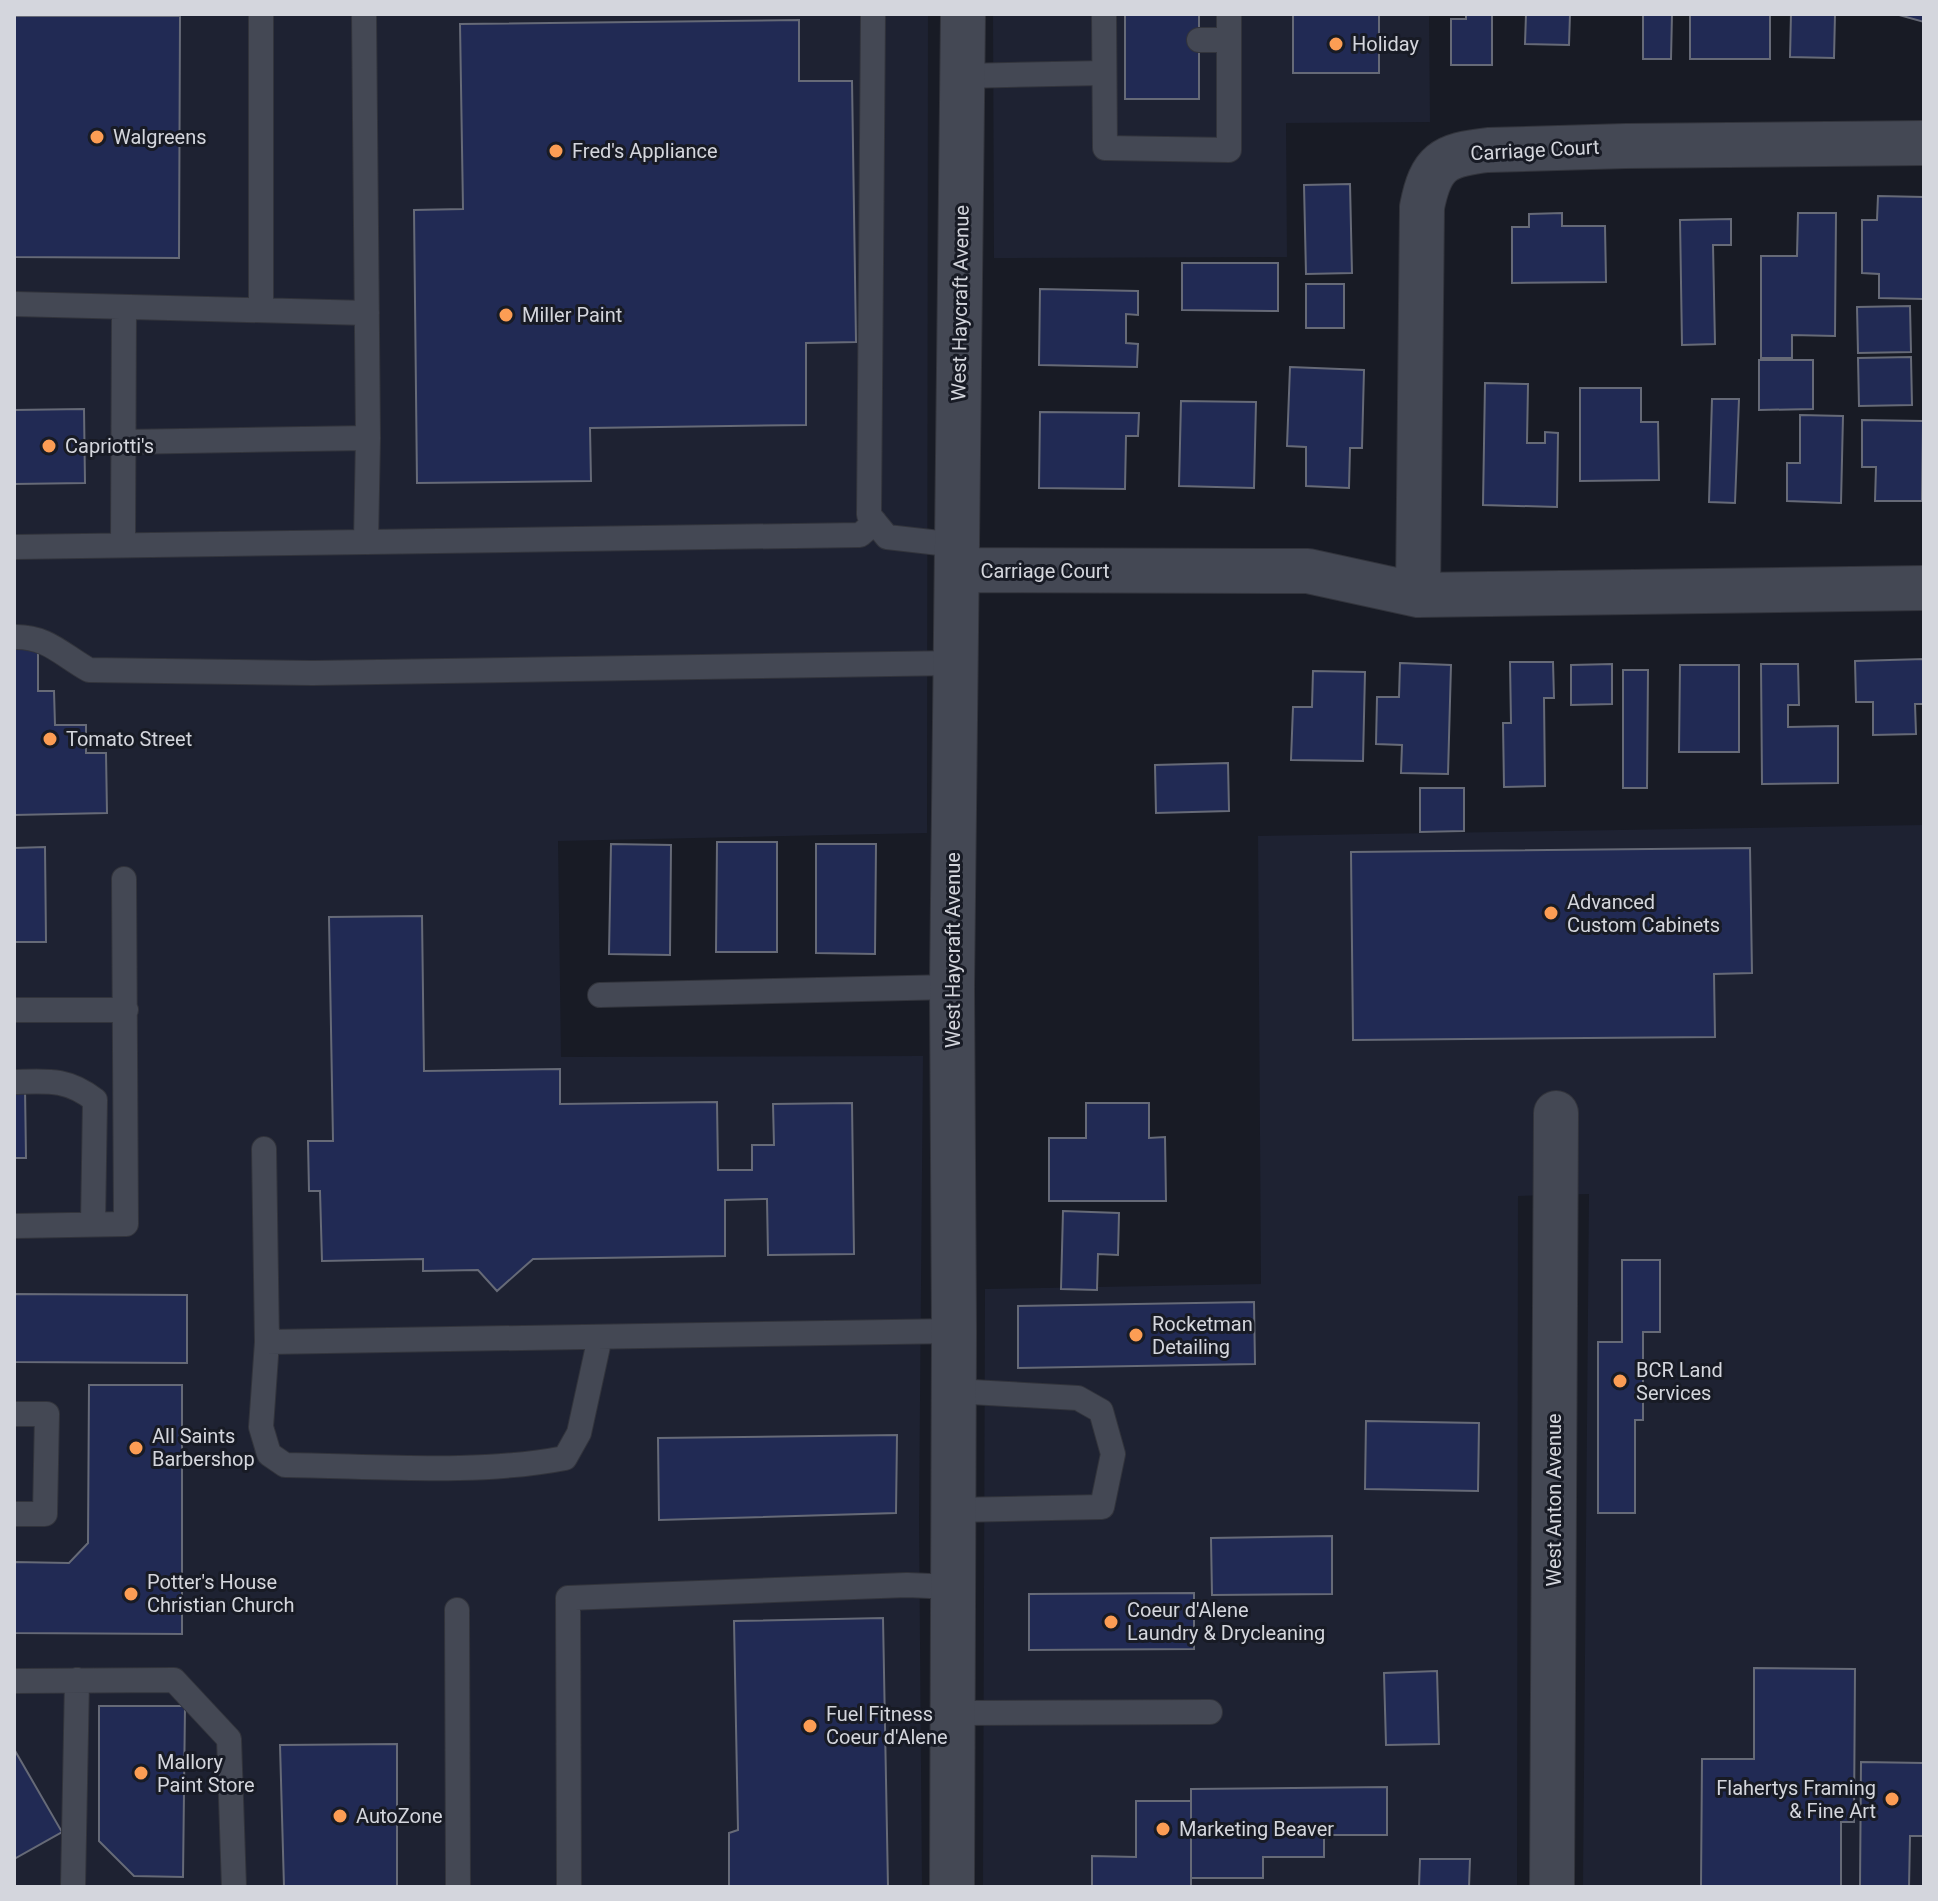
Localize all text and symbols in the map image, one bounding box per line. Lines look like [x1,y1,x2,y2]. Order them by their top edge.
place label: Holiday [1352,32,1419,56]
marker: Holiday [1327,35,1345,53]
place label: Walgreens [113,125,207,149]
marker: Walgreens [88,128,106,146]
street label: Carriage Court [1470,135,1600,165]
place label: Fred's Appliance [572,139,718,163]
marker: Fred's Appliance [547,142,565,160]
street label: West Haycraft Avenue [946,205,974,401]
place label: Miller Paint [522,303,622,327]
marker: Miller Paint [497,306,515,324]
place label: Capriotti's [65,434,154,458]
marker: Capriotti's [40,437,58,455]
street label: Carriage Court [980,559,1110,583]
place label: Tomato Street [66,727,192,751]
marker: Tomato Street [41,730,59,748]
street label: West Haycraft Avenue [941,852,965,1048]
place label: Advanced Custom Cabinets [1567,890,1720,937]
marker: Advanced Custom Cabinets [1542,904,1560,922]
place label: Rocketman Detailing [1152,1312,1253,1359]
marker: Rocketman Detailing [1127,1326,1145,1344]
place label: BCR Land Services [1636,1358,1723,1405]
marker: BCR Land Services [1611,1372,1629,1390]
street label: West Anton Avenue [1542,1413,1566,1587]
place label: All Saints Barbershop [152,1424,255,1471]
marker: All Saints Barbershop [127,1439,145,1457]
place label: Potter's House Christian Church [147,1570,294,1617]
marker: Potter's House Christian Church [122,1585,140,1603]
place label: Coeur d'Alene Laundry & Drycleaning [1127,1598,1325,1645]
marker: Coeur d'Alene Laundry & Drycleaning [1102,1613,1120,1631]
place label: Fuel Fitness Coeur d'Alene [826,1702,948,1749]
marker: Fuel Fitness Coeur d'Alene [801,1717,819,1735]
place label: Mallory Paint Store [157,1750,255,1797]
marker: Mallory Paint Store [132,1764,150,1782]
place label: Flahertys Framing & Fine Art [1716,1776,1876,1823]
marker: Flahertys Framing & Fine Art [1883,1790,1901,1808]
place label: AutoZone [356,1804,443,1828]
marker: AutoZone [331,1807,349,1825]
place label: Marketing Beaver [1179,1817,1334,1841]
marker: Marketing Beaver [1154,1820,1172,1838]

